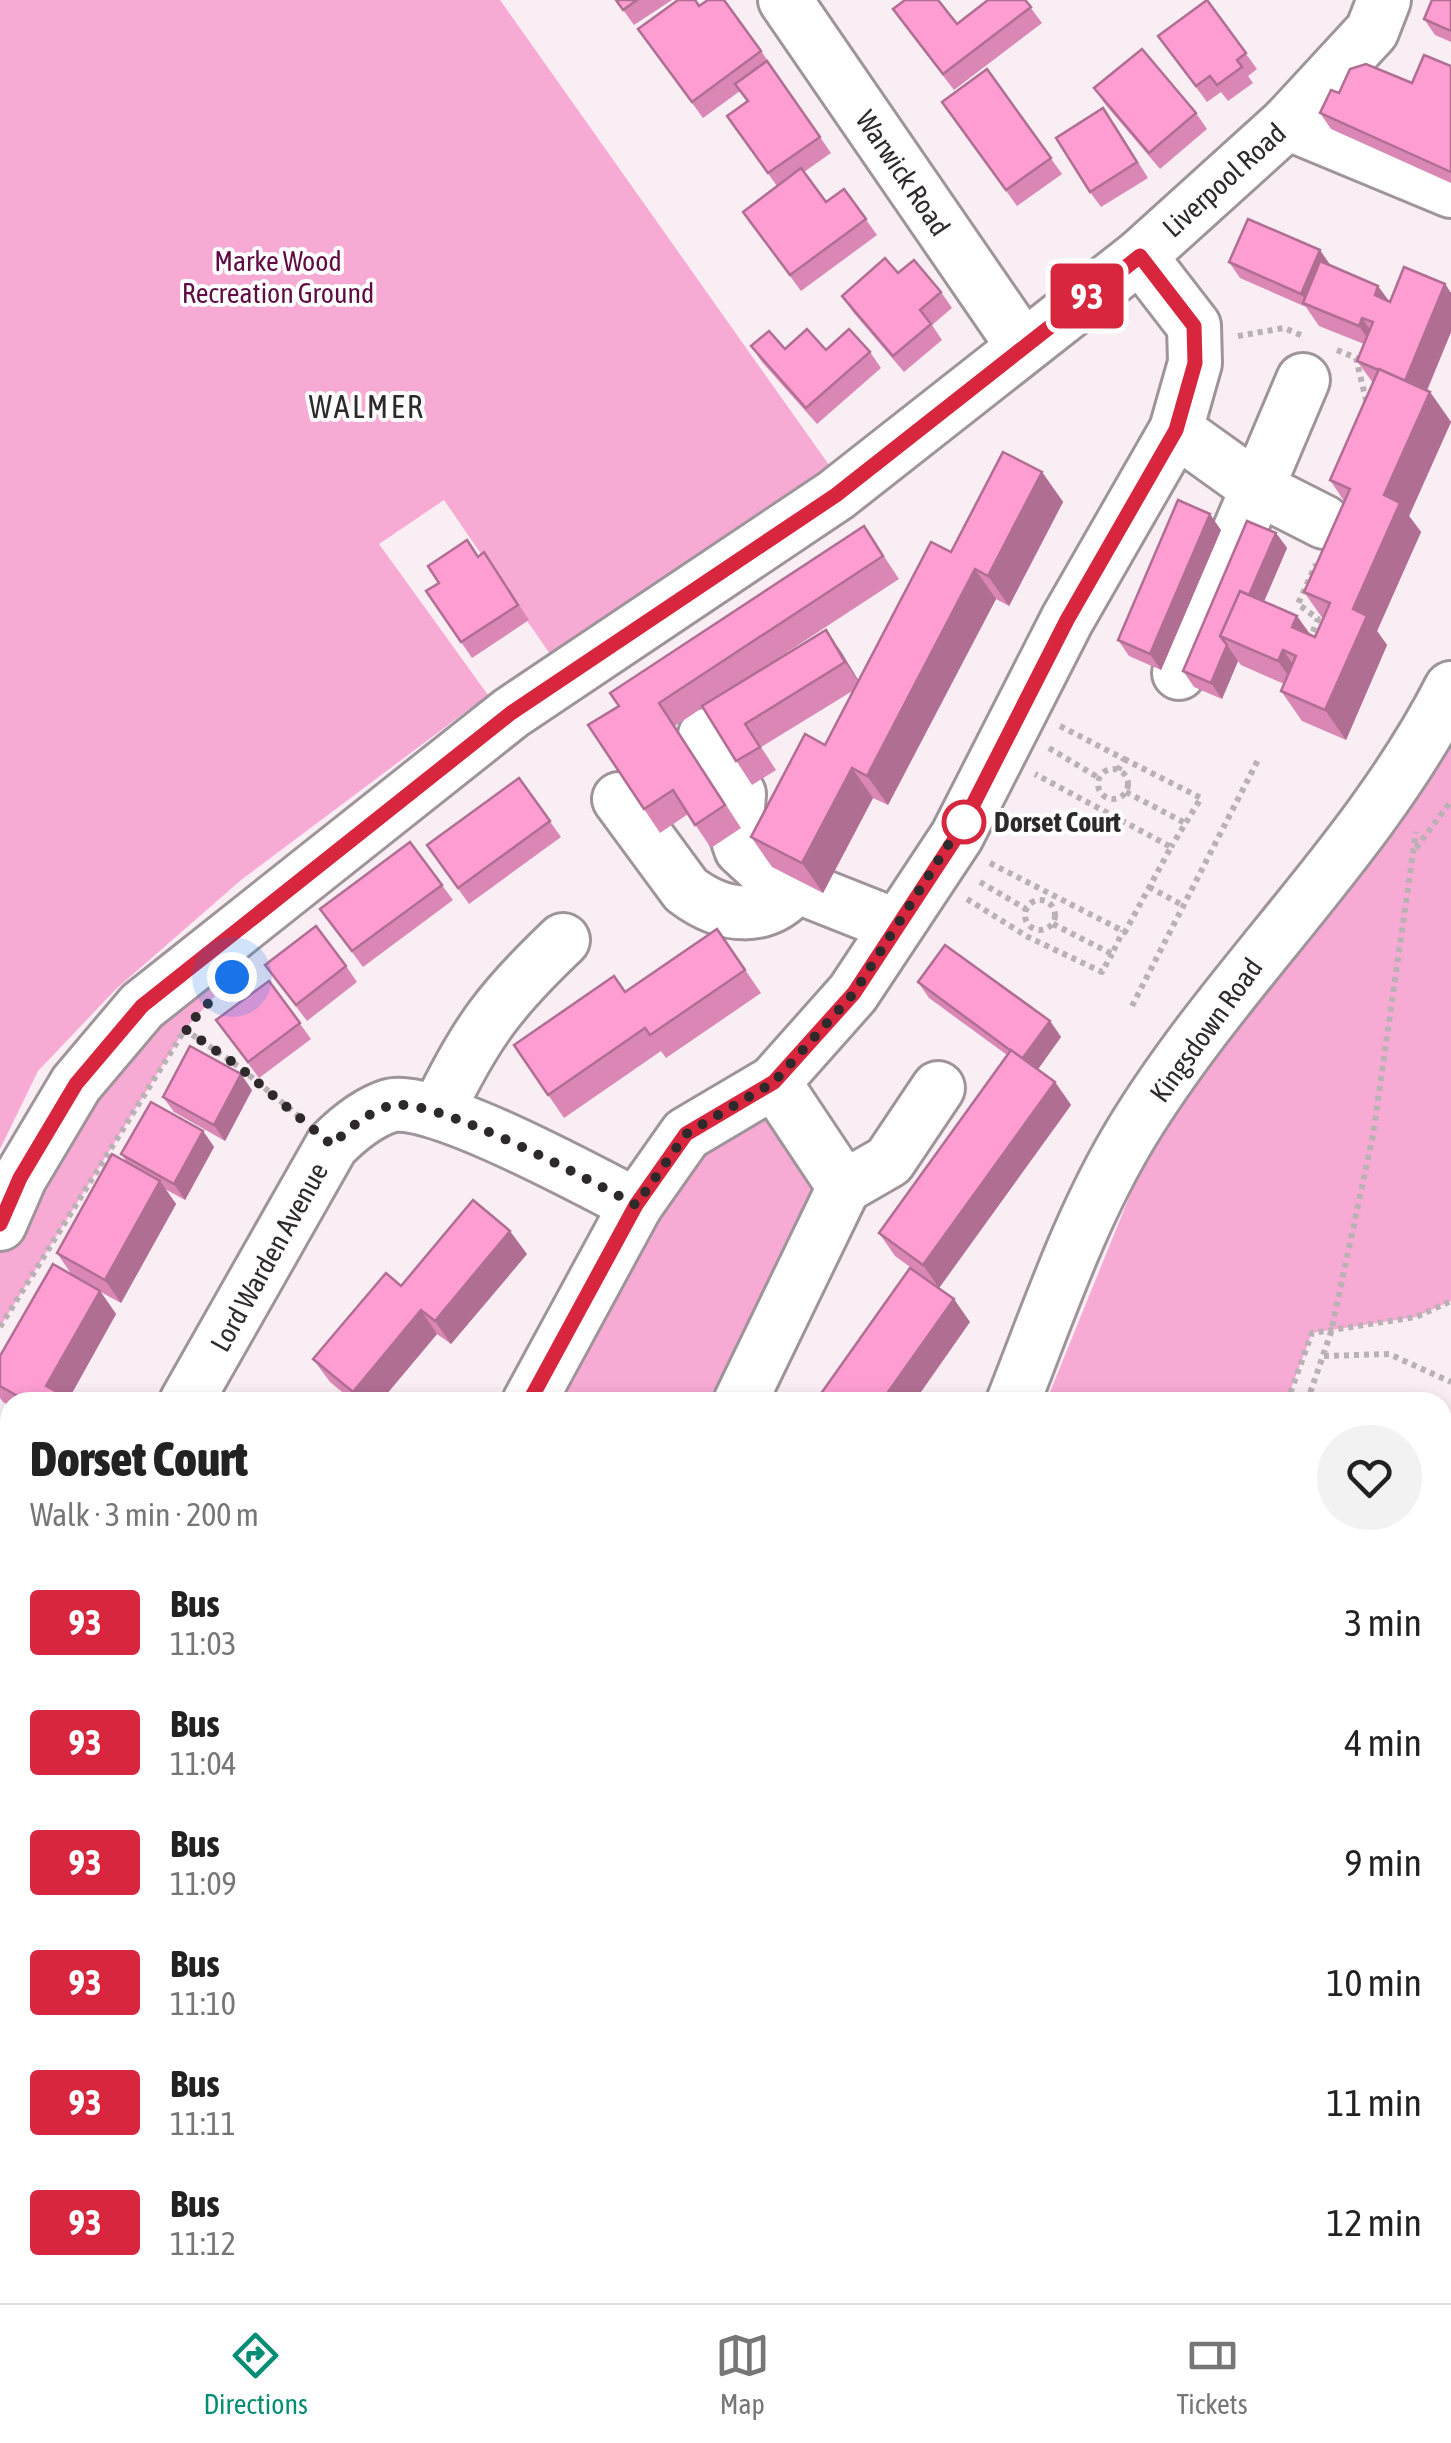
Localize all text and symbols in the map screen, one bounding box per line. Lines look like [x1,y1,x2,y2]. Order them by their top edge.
street label: Warwick Road [850,104,956,242]
street label: Liverpool Road [1156,117,1292,243]
park label: Marke Wood Recreation Ground [182,245,374,309]
line badge: 93 [1042,264,1132,328]
text: 93 [1071,276,1103,316]
district label: WALMER [309,388,425,425]
marker: Dorset Court [943,801,985,843]
place label: Dorset Court [994,806,1121,838]
your location [207,952,257,1002]
street label: Kingsdown Road [1143,952,1269,1108]
street label: Lord Warden Avenue [204,1157,334,1357]
button: heart [1317,1425,1422,1530]
text: Dorset Court [30,1431,248,1486]
text: Walk · 3 min · 200 m [30,1496,259,1533]
text: Bus [170,1582,220,1625]
text: 3 min [1344,1601,1422,1644]
text: 93 [69,1602,101,1642]
text: 11:03 [170,1625,237,1662]
text: Bus [170,1702,220,1745]
text: 4 min [1344,1721,1422,1764]
text: 93 [69,1722,101,1762]
text: 11:04 [170,1745,237,1782]
text: Bus [170,1822,220,1865]
text: 9 min [1344,1841,1422,1884]
text: 93 [69,1842,101,1882]
text: 11:09 [170,1865,237,1902]
text: Bus [170,1942,220,1985]
text: 10 min [1327,1961,1422,2004]
text: 93 [69,1962,101,2002]
text: 11:10 [170,1985,236,2022]
text: Bus [170,2062,220,2105]
text: 11 min [1327,2081,1422,2124]
text: 93 [69,2082,101,2122]
text: 11:11 [170,2105,236,2142]
text: Bus [170,2182,220,2225]
text: 12 min [1327,2201,1422,2244]
text: 93 [69,2202,101,2242]
text: 11:12 [170,2225,236,2262]
tab: Directions [203,2328,308,2420]
tab: Map [715,2328,770,2420]
tab: Tickets [1177,2328,1248,2420]

